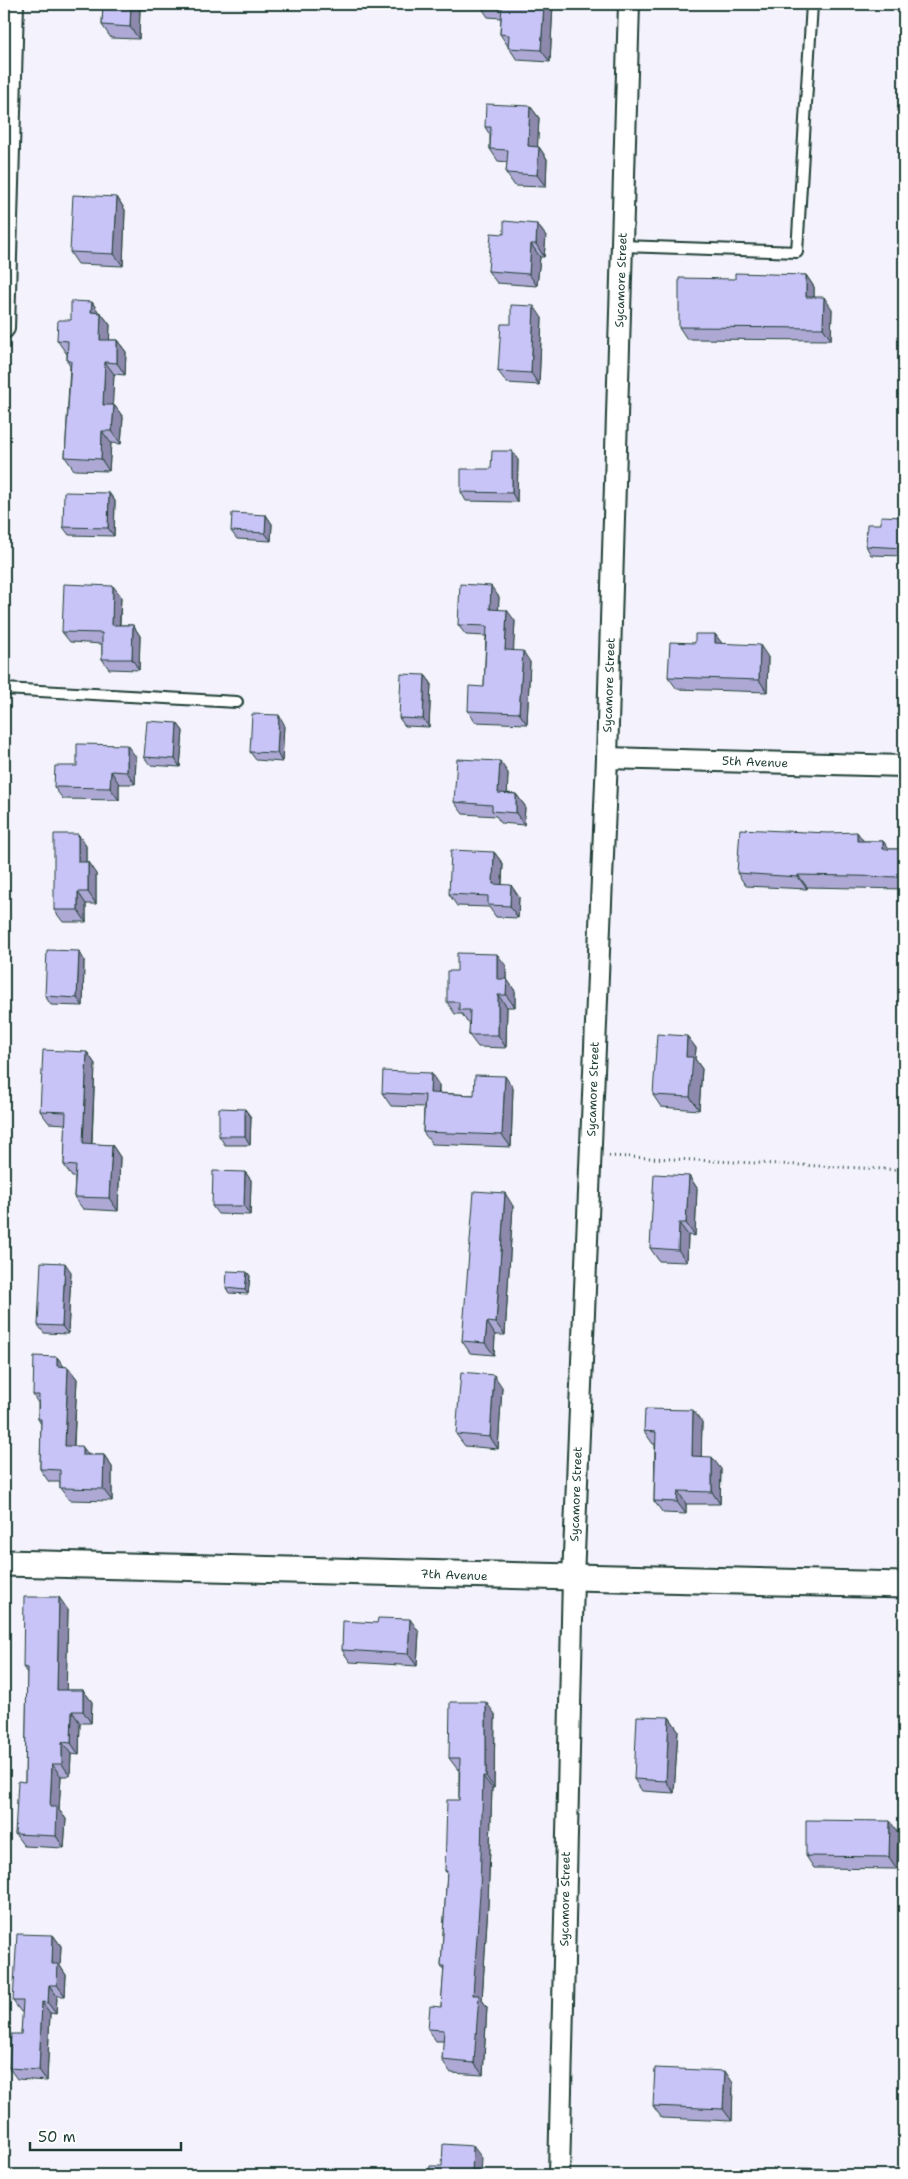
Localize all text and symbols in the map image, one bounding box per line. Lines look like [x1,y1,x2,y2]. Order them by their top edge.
street label: Sycamore Street [611,232,631,328]
street label: Sycamore Street [599,637,619,733]
street label: 5th Avenue [722,753,789,771]
street label: Sycamore Street [583,1041,603,1137]
street label: Sycamore Street [566,1446,586,1542]
street label: 7th Avenue [420,1566,488,1584]
street label: Sycamore Street [556,1851,574,1947]
scale bar [30,2119,181,2151]
text: 50 m [38,2127,76,2147]

